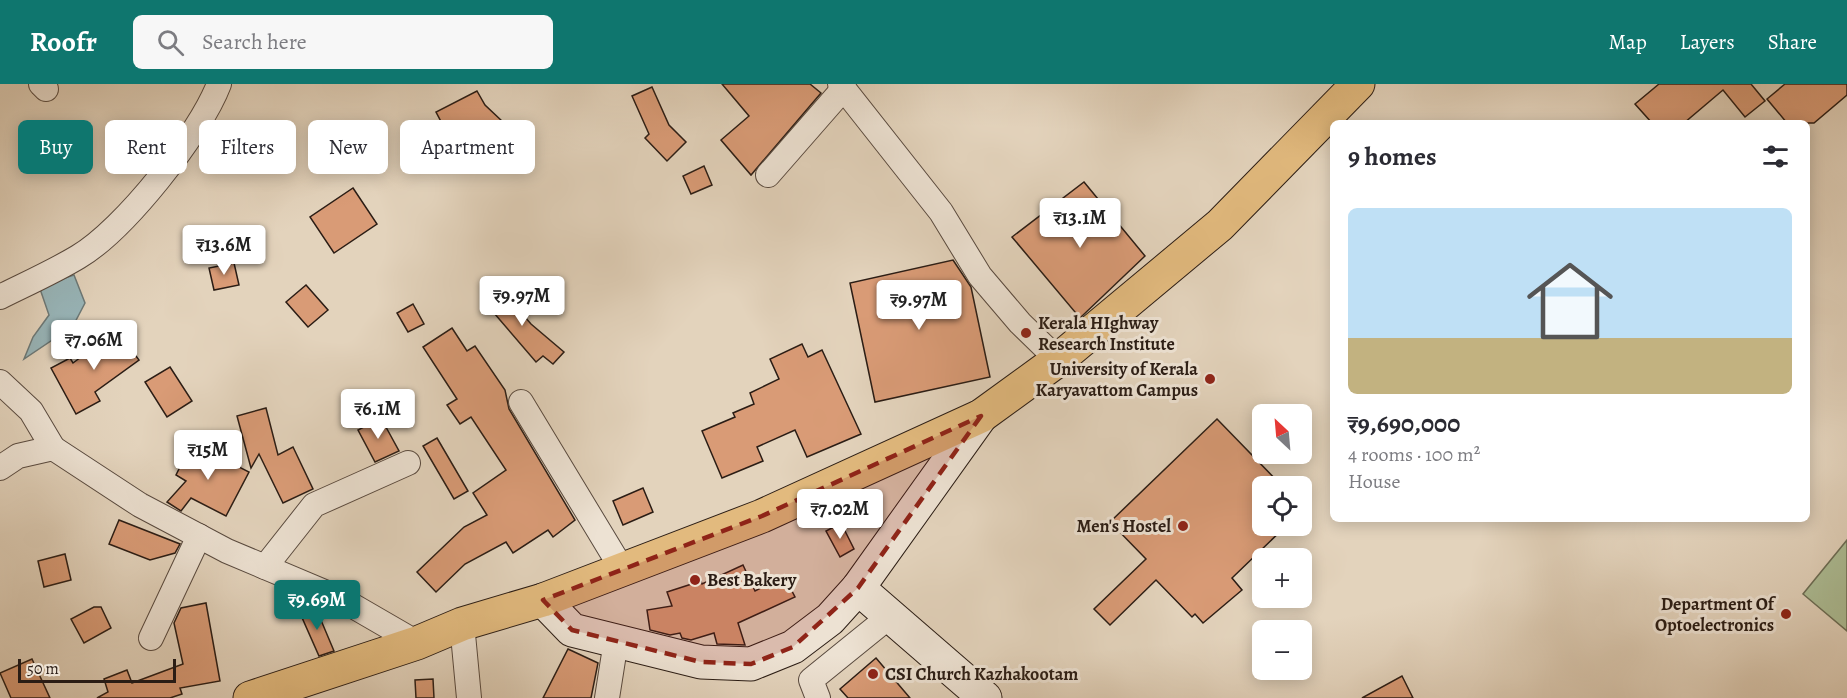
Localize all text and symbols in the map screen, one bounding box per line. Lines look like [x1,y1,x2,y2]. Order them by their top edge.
search box [133,15,553,69]
text: Roofr [30,23,97,61]
icon: search [154,26,187,59]
text: Search here [202,27,307,57]
text: Map [1608,28,1647,56]
text: Layers [1680,28,1735,56]
text: Share [1768,28,1817,56]
chip: Buy [18,120,93,174]
chip: Rent [105,120,187,174]
chip: Filters [199,120,296,174]
chip: New [308,120,388,174]
chip: Apartment [400,120,535,174]
text: 9 homes [1348,139,1437,174]
icon: filters [1759,140,1792,173]
pin: ₹13.1M [1031,198,1129,249]
text: ₹13.1M [1054,204,1106,231]
pin: ₹13.6M [175,225,273,276]
text: ₹13.6M [197,231,251,258]
icon: home [1516,247,1624,355]
pin: ₹9.97M [473,276,571,327]
pin: ₹9.97M [870,280,968,331]
text: ₹9.97M [494,282,550,309]
text: ₹9.97M [891,286,947,313]
place label: Kerala HIghway Research Institute [1038,311,1175,356]
pin: ₹7.06M [45,320,143,371]
text: ₹7.06M [65,326,123,353]
marker: Kerala HIghway Research Institute [1019,326,1033,340]
place label: University of Kerala Karyavattom Campus [1035,357,1198,402]
marker: University of Kerala Karyavattom Campus [1203,372,1217,386]
pin: ₹6.1M [336,389,420,440]
text: ₹6.1M [355,395,401,422]
north arrow [1252,404,1312,464]
map controls [1252,404,1312,680]
text: ₹9,690,000 [1348,406,1460,441]
pin: ₹15M [172,430,244,481]
text: ₹15M [188,436,228,463]
text: 4 rooms · 100 m² [1348,441,1480,468]
text: House [1348,468,1400,495]
button: locate [1252,476,1312,536]
pin: ₹7.02M [791,489,889,540]
text: ₹7.02M [811,495,869,522]
place label: Men's Hostel [1076,514,1171,538]
marker: Men's Hostel [1176,519,1190,533]
button: + [1252,548,1312,608]
place label: Best Bakery [707,568,797,592]
marker: Best Bakery [688,573,702,587]
pin: ₹9.69M [268,580,366,631]
text: ₹9.69M [288,586,346,613]
place label: Department Of Optoelectronics [1655,592,1777,637]
marker: Department Of Optoelectronics [1779,607,1793,621]
button: − [1252,620,1312,680]
scale bar [18,656,176,684]
text: 50 m [27,658,59,680]
place label: CSI Church Kazhakootam [885,662,1078,686]
marker: CSI Church Kazhakootam [866,667,880,681]

